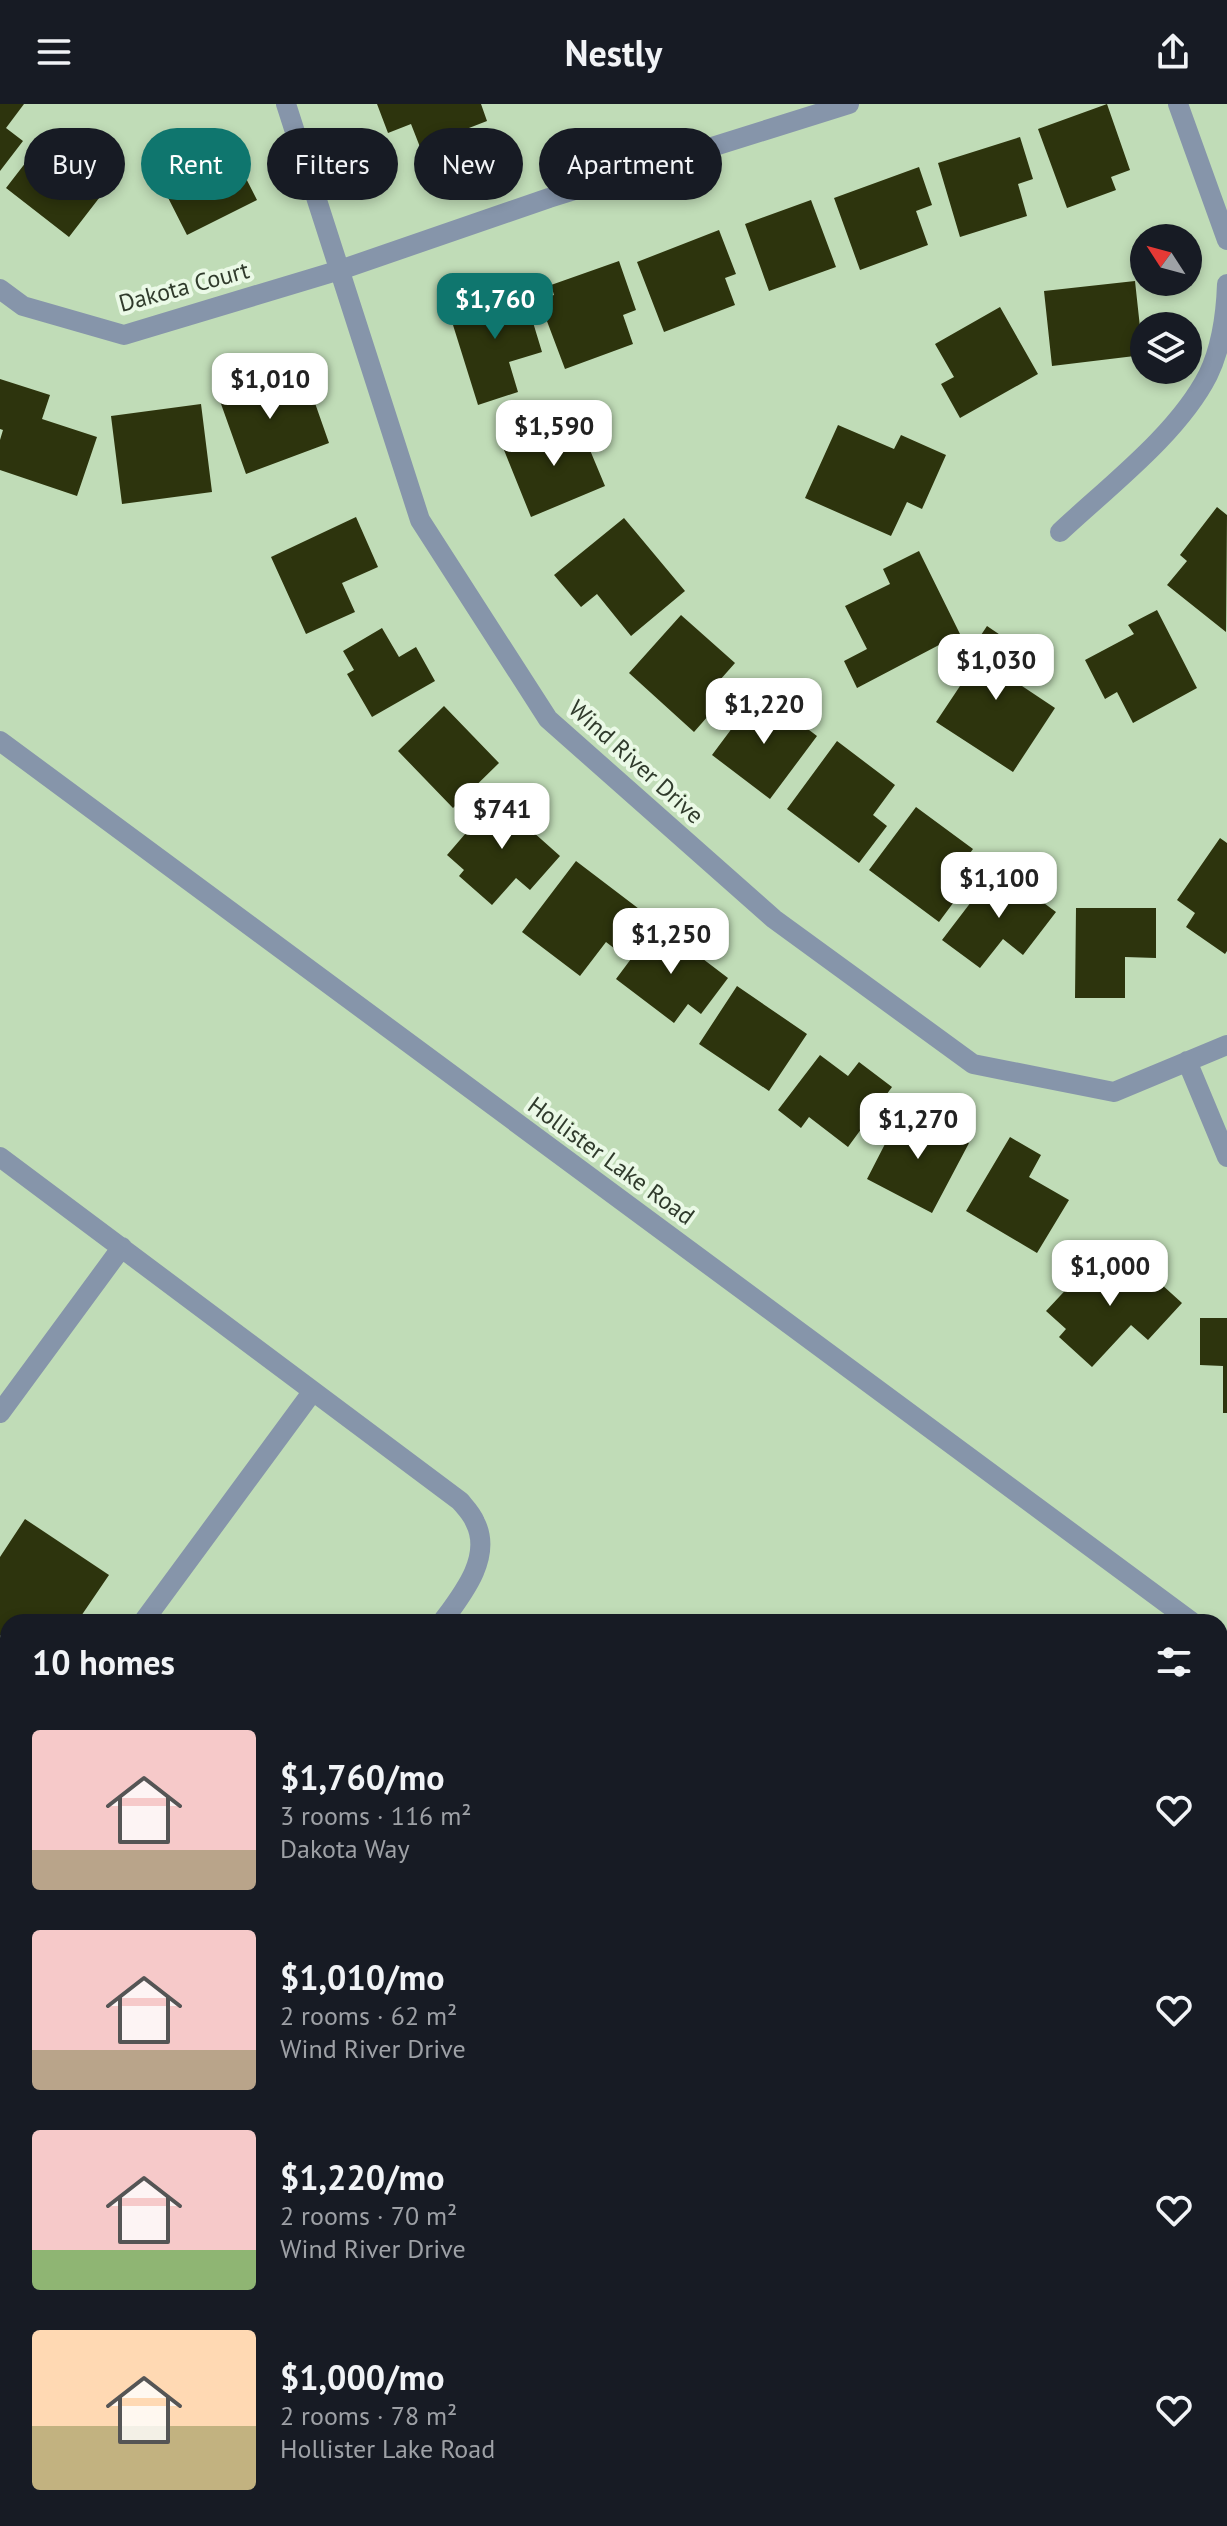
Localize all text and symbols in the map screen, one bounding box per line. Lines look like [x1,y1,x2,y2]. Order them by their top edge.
text: Nestly [565,29,662,76]
icon: menu [32,30,76,74]
icon: share [1151,30,1195,74]
chip: Buy [24,128,125,200]
chip: Rent [141,128,251,200]
chip: Filters [267,128,398,200]
chip: New [414,128,523,200]
chip: Apartment [539,128,722,200]
north arrow [1130,224,1202,296]
map controls [1130,224,1202,384]
street label: Dakota Court [115,254,253,319]
pin: $1,760 [430,273,560,341]
text: $1,760 [455,282,535,315]
button: layers [1130,312,1202,384]
pin: $1,010 [205,353,335,421]
text: $1,010 [230,362,310,395]
pin: $1,590 [489,400,619,468]
text: $1,590 [514,409,594,442]
pin: $1,030 [931,634,1061,702]
text: $1,030 [956,643,1036,676]
pin: $1,220 [699,678,829,746]
text: $1,220 [724,687,804,720]
street label: Wind River Drive [562,693,710,830]
pin: $741 [455,783,549,851]
text: $741 [473,792,531,825]
pin: $1,100 [934,852,1064,920]
text: $1,100 [959,861,1039,894]
pin: $1,250 [606,908,736,976]
text: $1,250 [631,917,711,950]
street label: Hollister Lake Road [522,1090,701,1232]
pin: $1,270 [853,1093,983,1161]
text: $1,270 [878,1102,958,1135]
pin: $1,000 [1045,1240,1175,1308]
text: $1,000 [1070,1249,1150,1282]
text: 10 homes [32,1640,175,1684]
icon: filters [1152,1640,1196,1684]
text: $1,760/mo [280,1755,444,1799]
icon: home [96,1762,192,1858]
icon: heart [1152,1788,1196,1832]
text: 3 rooms · 116 m² [280,1799,472,1832]
text: Dakota Way [280,1832,410,1865]
text: $1,010/mo [280,1955,444,1999]
icon: home [96,1962,192,2058]
icon: heart [1152,1988,1196,2032]
text: 2 rooms · 62 m² [280,1999,457,2032]
text: Wind River Drive [280,2032,466,2065]
text: $1,220/mo [280,2155,444,2199]
icon: home [96,2162,192,2258]
icon: heart [1152,2188,1196,2232]
text: 2 rooms · 70 m² [280,2199,457,2232]
text: Wind River Drive [280,2232,466,2265]
text: $1,000/mo [280,2355,444,2399]
icon: home [96,2362,192,2458]
icon: heart [1152,2388,1196,2432]
text: 2 rooms · 78 m² [280,2399,457,2432]
text: Hollister Lake Road [280,2432,495,2465]

